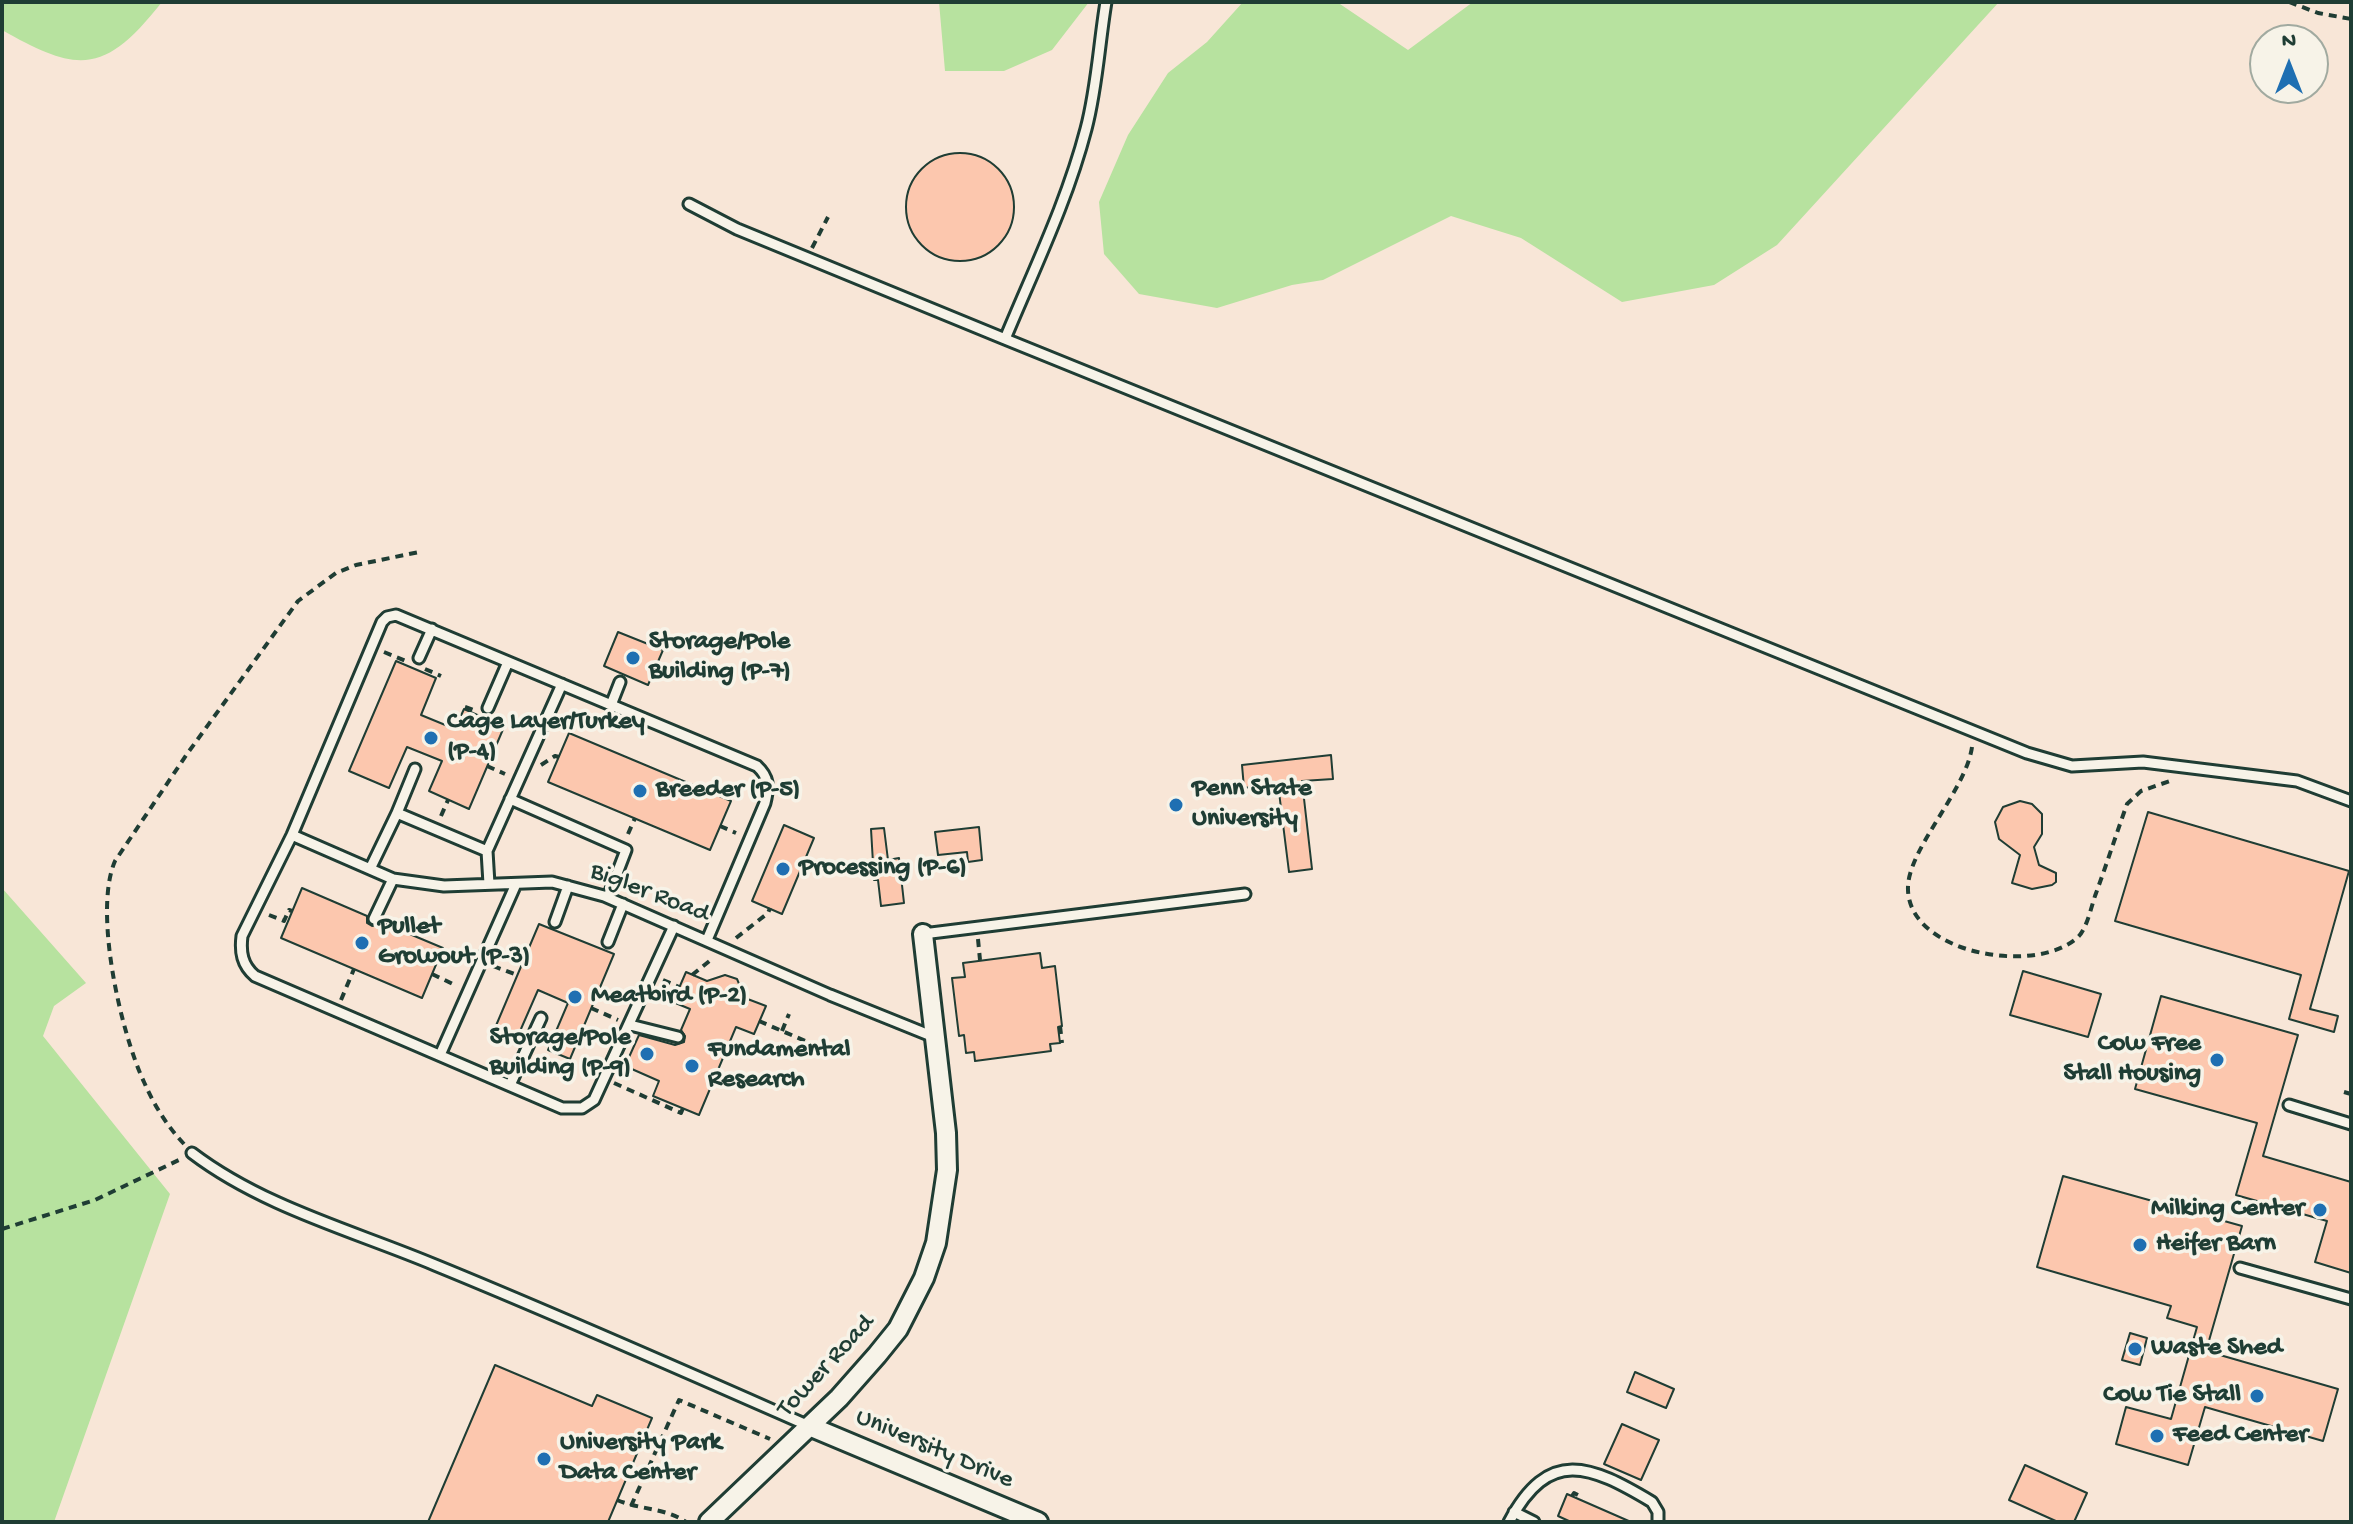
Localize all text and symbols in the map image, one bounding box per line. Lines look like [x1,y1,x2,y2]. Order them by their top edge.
north arrow [2249,24,2329,104]
text: N [2282,29,2296,55]
place label: Storage/Pole Building (P-7) [649,627,791,688]
marker: Storage/Pole Building (P-7) [624,649,642,667]
place label: Cage Layer/Turkey (P-4) [447,707,645,768]
marker: Cage Layer/Turkey (P-4) [422,729,440,747]
place label: Penn State University [1192,774,1312,836]
place label: Breeder (P-5) [656,775,800,807]
marker: Breeder (P-5) [631,782,649,800]
marker: Penn State University [1167,796,1185,814]
place label: Processing (P-6) [799,853,967,885]
street label: Bigler Road [585,857,713,931]
marker: Processing (P-6) [774,860,792,878]
place label: Pullet Growout (P-3) [378,912,530,974]
marker: Pullet Growout (P-3) [353,934,371,952]
place label: Meatbird (P-2) [591,981,747,1013]
marker: Meatbird (P-2) [566,988,584,1006]
place label: Storage/Pole Building (P-9) [490,1023,631,1084]
place label: Cow Free Stall Housing [2063,1029,2201,1090]
place label: Fundamental Research [708,1035,851,1096]
marker: Storage/Pole Building (P-9) [638,1045,656,1063]
marker: Cow Free Stall Housing [2208,1051,2226,1069]
marker: Fundamental Research [683,1057,701,1075]
place label: Milking Center [2151,1194,2304,1226]
marker: Milking Center [2311,1201,2329,1219]
place label: Heifer Barn [2156,1229,2276,1261]
marker: Heifer Barn [2131,1236,2149,1254]
street label: Tower Road [772,1309,882,1425]
place label: Waste Shed [2151,1333,2282,1365]
marker: Waste Shed [2126,1340,2144,1358]
place label: Cow Tie Stall [2103,1380,2241,1412]
marker: Cow Tie Stall [2248,1387,2266,1405]
street label: University Drive [850,1403,1018,1497]
place label: Feed Center [2173,1420,2308,1452]
marker: Feed Center [2148,1427,2166,1445]
place label: University Park Data Center [560,1428,721,1490]
marker: University Park Data Center [535,1450,553,1468]

